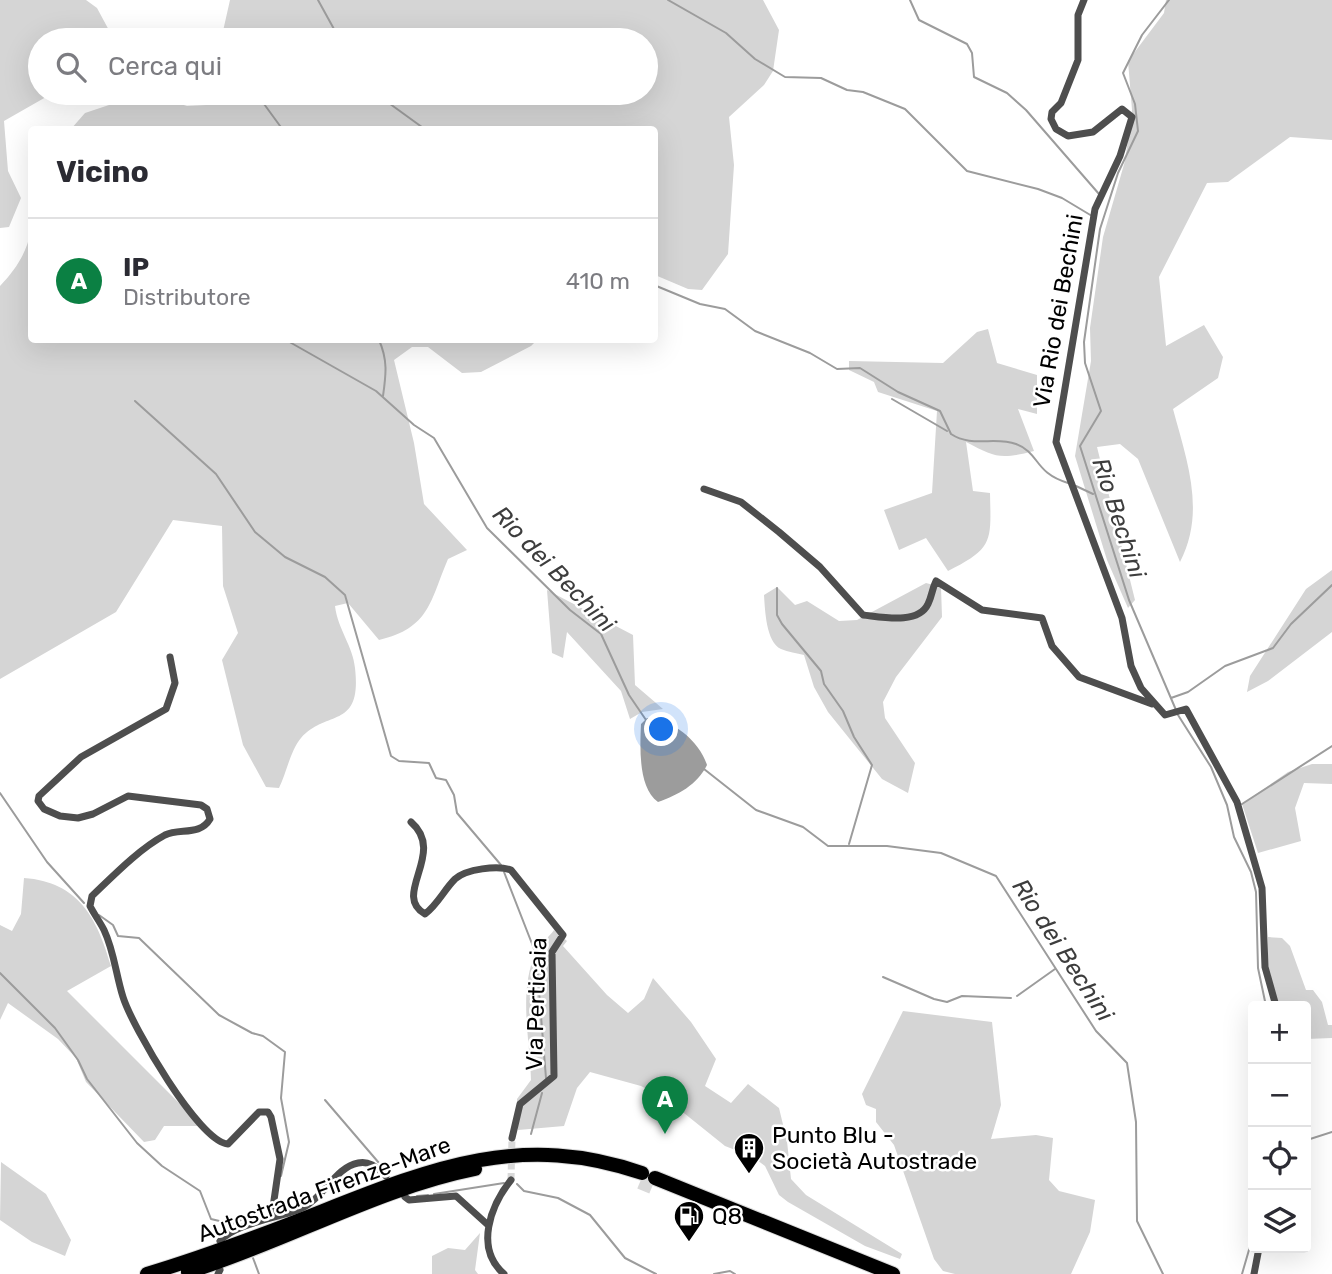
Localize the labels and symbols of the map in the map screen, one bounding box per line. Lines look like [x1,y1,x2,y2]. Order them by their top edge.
street label: Via Rio dei Bechini [1027,212,1089,410]
water label: Rio Bechini [1086,454,1152,583]
water label: Rio dei Bechini [487,500,622,639]
your location [644,712,678,746]
water label: Rio dei Bechini [1007,873,1120,1027]
street label: Via Perticaia [520,937,552,1071]
pin: A [642,1076,688,1134]
place label: Punto Blu - Società Autostrade [772,1121,977,1175]
street label: Autostrada Firenze-Mare [194,1130,454,1248]
building icon: Punto Blu - Società Autostrade [732,1131,766,1175]
fuel station icon: Q8 [672,1199,706,1243]
place label: Q8 [712,1202,742,1230]

